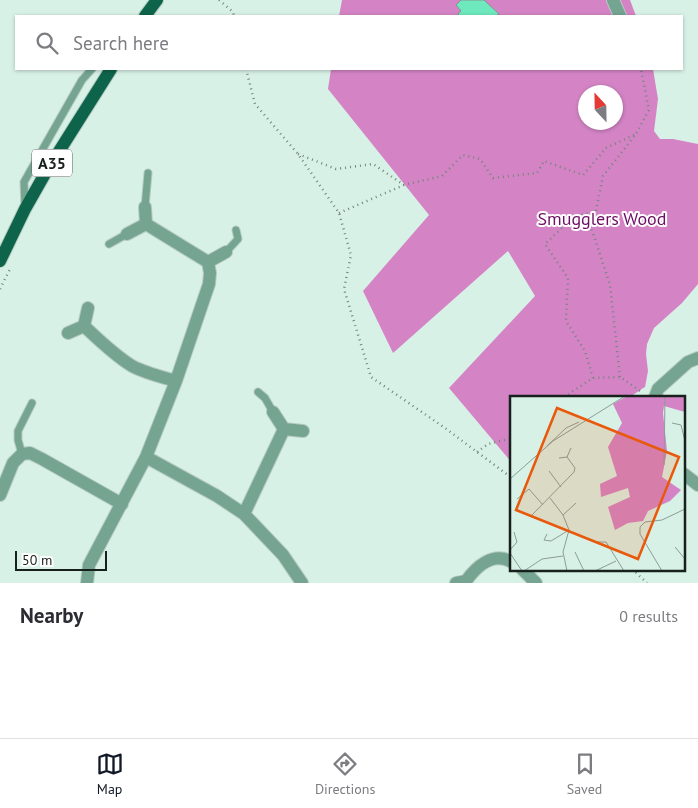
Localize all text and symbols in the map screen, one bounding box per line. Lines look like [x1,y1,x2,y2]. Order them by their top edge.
search box [15,15,683,70]
icon: search [33,29,61,57]
text: Search here [73,31,169,55]
north arrow [578,85,623,130]
road number: A35 [32,150,72,177]
park label: Smugglers Wood [538,207,666,230]
inset map [510,396,686,570]
scale bar [15,548,108,571]
text: 50 m [22,551,52,569]
text: Nearby [20,602,83,629]
text: 0 results [619,606,678,626]
tab: Map [96,750,124,798]
tab: Directions [315,750,375,798]
tab: Saved [567,750,602,798]

